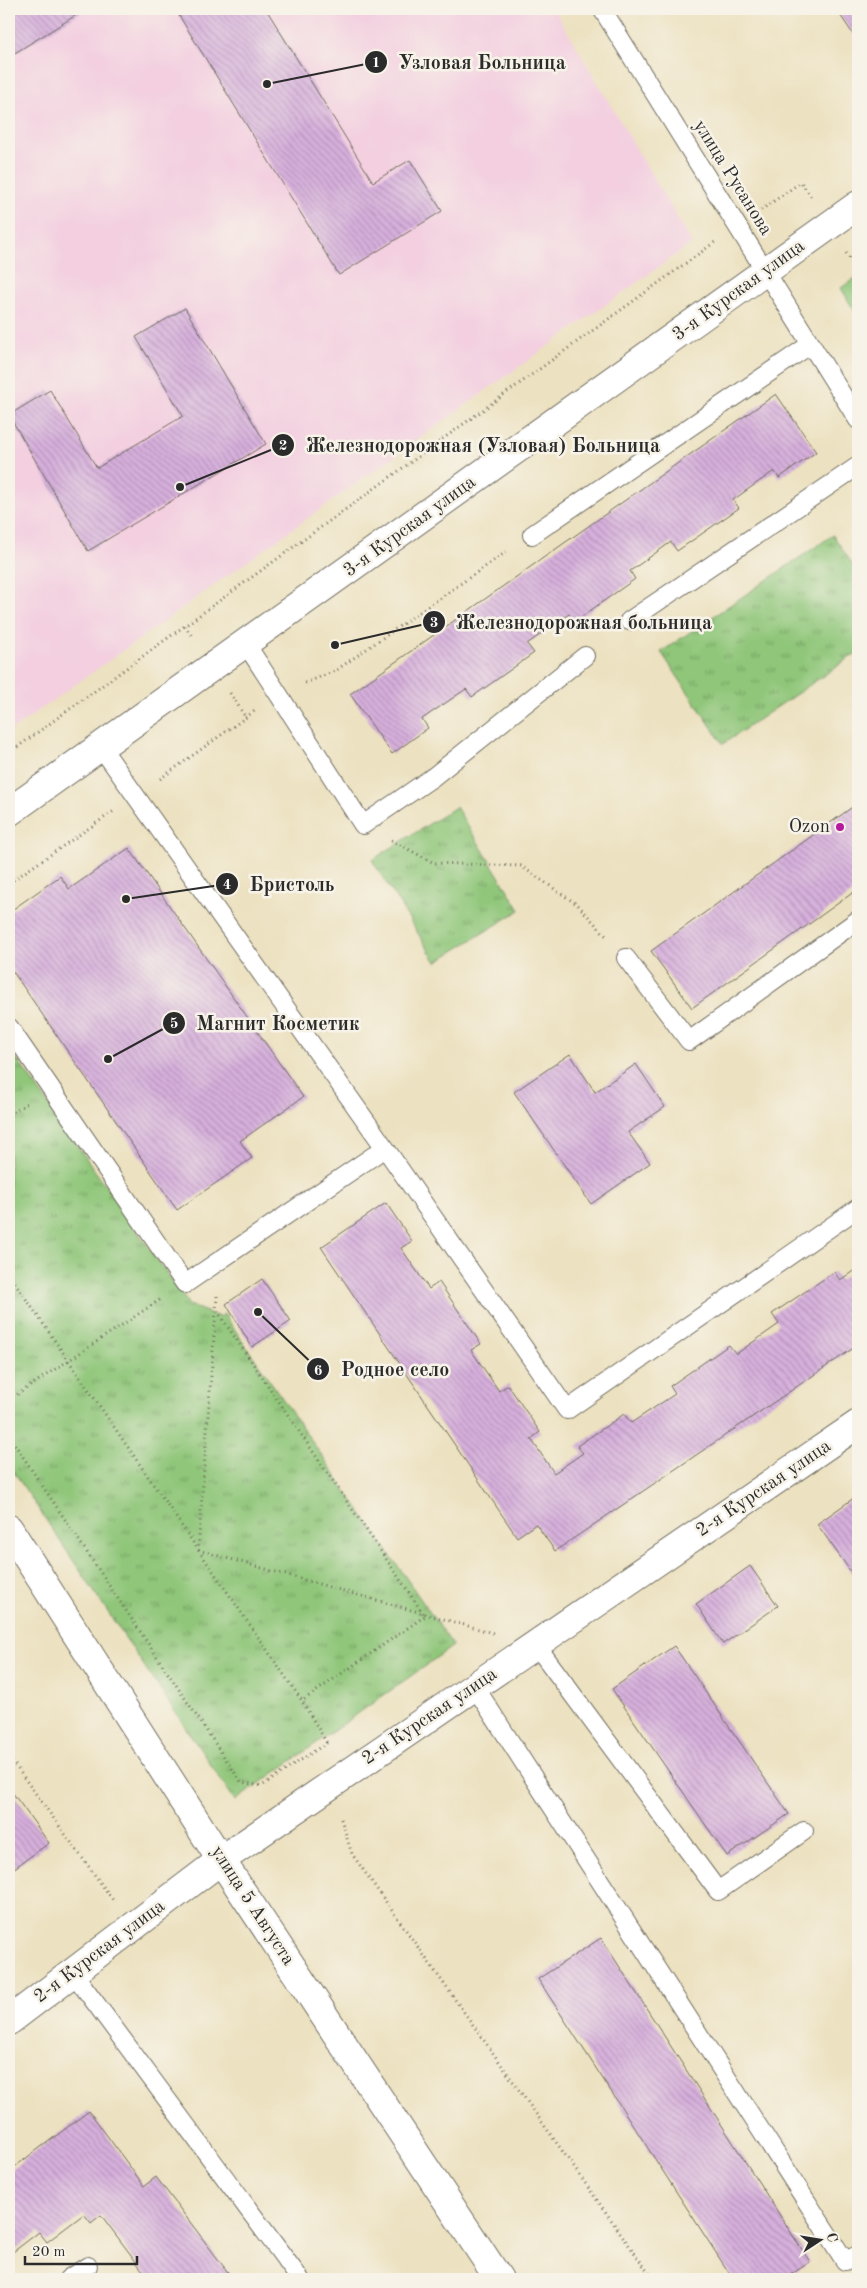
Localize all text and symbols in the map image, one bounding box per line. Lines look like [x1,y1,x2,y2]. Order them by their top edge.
callout: Узловая Больница [363,44,576,79]
text: Узловая Больница [398,54,566,74]
text: 1 [372,56,380,71]
street label: улица Русанова [689,117,775,240]
street label: 3-я Курская улица [669,237,809,345]
callout: Железнодорожная (Узловая) Больница [270,427,670,462]
text: Железнодорожная (Узловая) Больница [306,436,660,457]
text: 2 [279,439,287,454]
street label: 3-я Курская улица [340,473,480,581]
callout: Железнодорожная больница [421,604,722,639]
text: Железнодорожная больница [456,614,712,634]
text: 3 [430,616,438,631]
place label: Ozon [789,818,830,837]
marker: Ozon [834,821,846,833]
callout: Бристоль [215,866,345,901]
text: Бристоль [249,876,335,896]
text: 4 [223,878,231,893]
callout: Магнит Косметик [162,1006,370,1041]
text: Магнит Косметик [197,1015,360,1035]
text: 5 [170,1017,178,1032]
callout: Родное село [306,1352,459,1387]
text: Родное село [341,1361,449,1381]
text: 6 [314,1364,323,1379]
street label: 2-я Курская улица [693,1437,835,1541]
street label: 2-я Курская улица [359,1665,501,1769]
street label: улица 5 Августа [206,1843,298,1970]
street label: 2-я Курская улица [31,1897,169,2007]
north arrow [794,2216,844,2266]
text: С [824,2232,840,2243]
scale bar [25,2233,138,2265]
text: 20 m [32,2245,66,2260]

